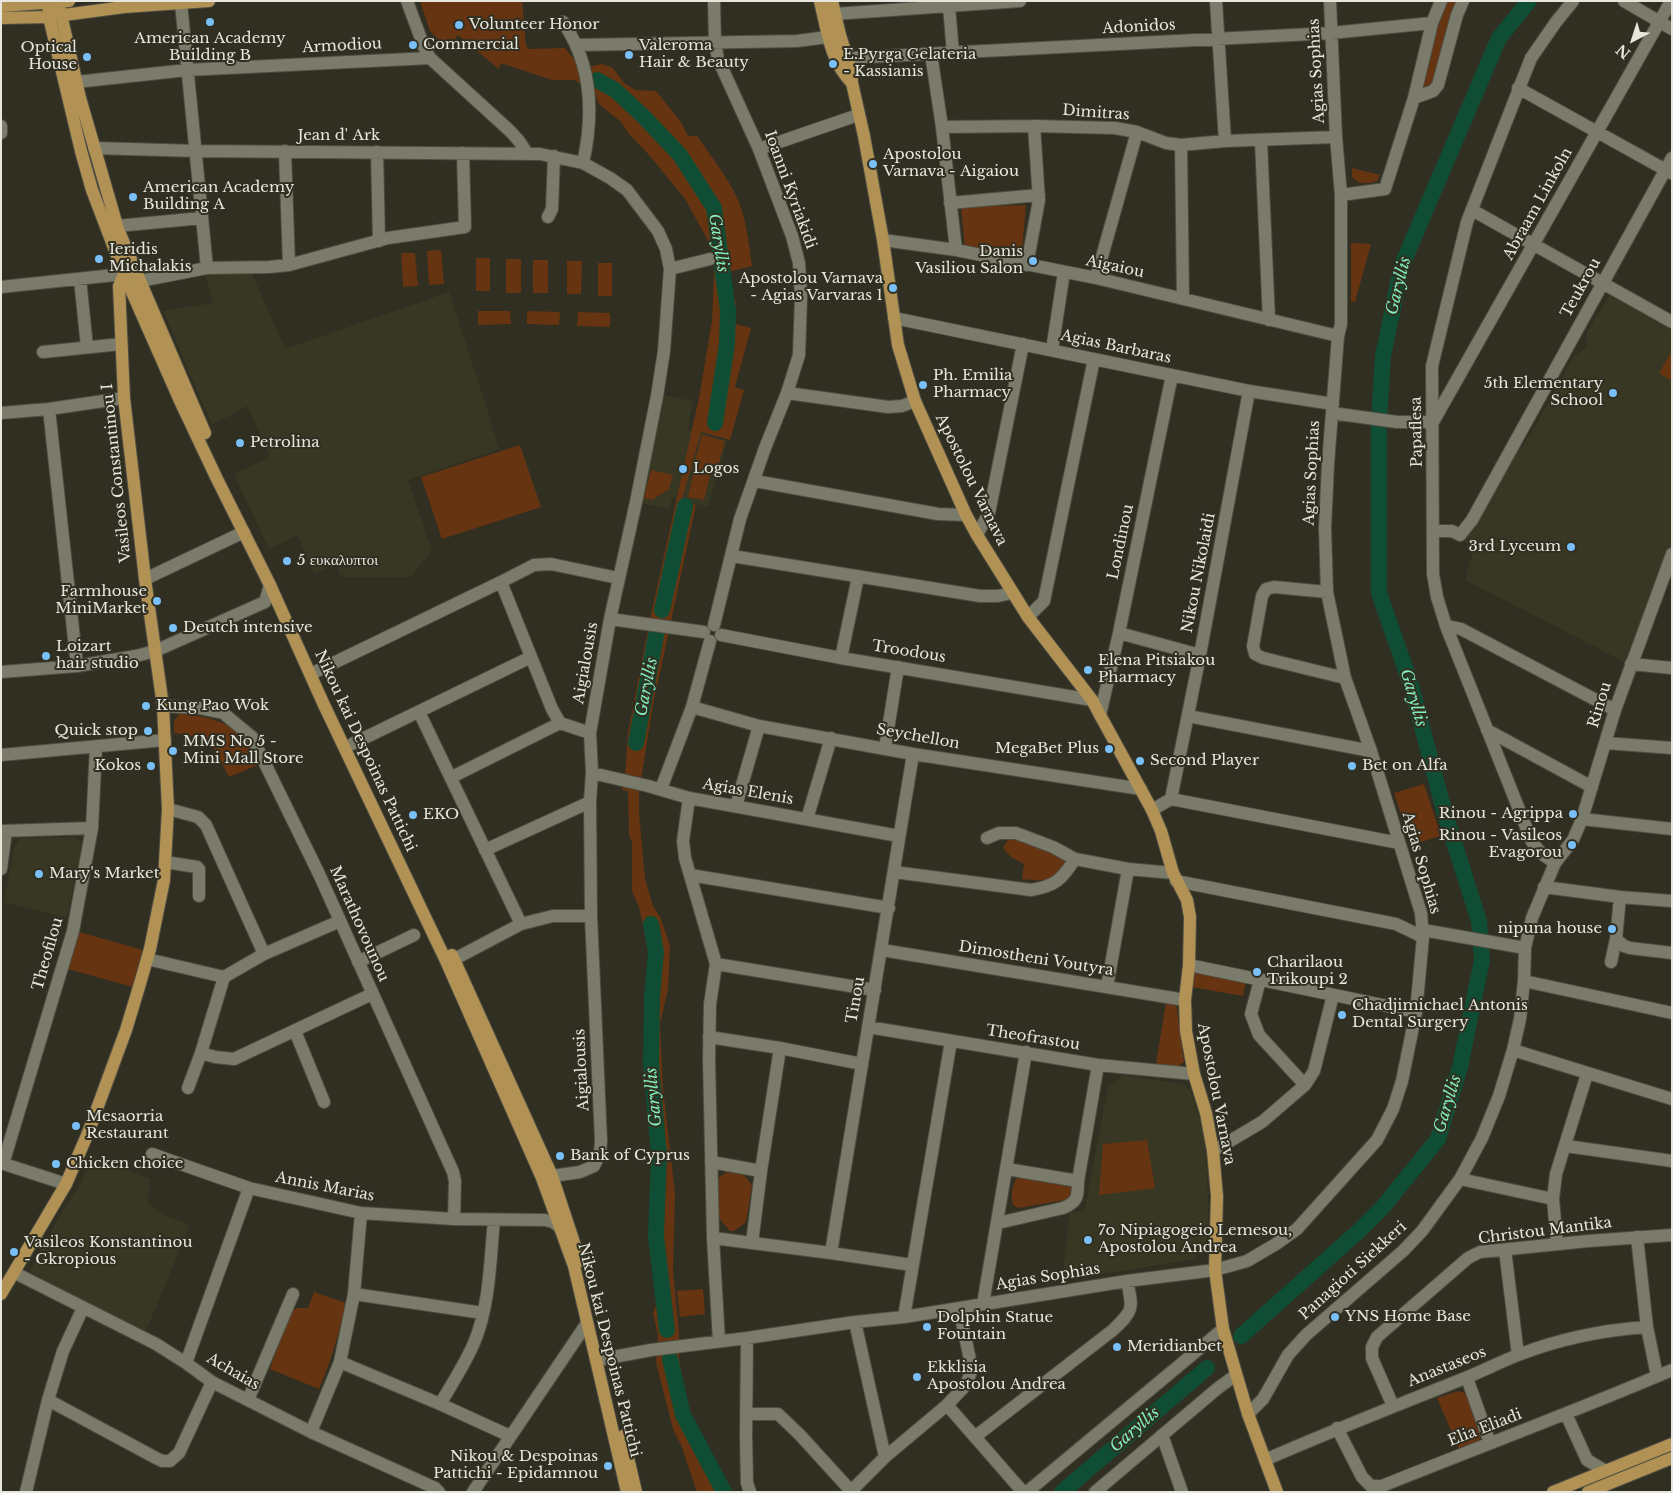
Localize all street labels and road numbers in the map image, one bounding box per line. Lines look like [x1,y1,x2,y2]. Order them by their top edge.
street label: Adonidos [1102,16,1176,38]
street label: Agias Sophias [1305,18,1329,124]
street label: Armodiou [302,35,382,57]
street label: Dimitras [1062,102,1130,124]
street label: Jean d' Ark [298,127,380,145]
street label: Ioanni Kyriakidi [760,129,820,251]
street label: Abraam Linkoln [1500,145,1576,263]
street label: Aigaiou [1084,252,1146,282]
street label: Teukrou [1557,255,1605,321]
street label: Agias Barbaras [1059,327,1173,367]
street label: Vasileos Constantinou I [99,383,135,563]
street label: Papaflesa [1407,396,1427,468]
street label: Apostolou Varnava [931,411,1011,549]
street label: Agias Sophias [1300,420,1324,526]
street label: Londinou [1104,503,1138,581]
street label: Nikou Nikolaidi [1179,511,1219,635]
street label: Aigialousis [570,621,602,705]
street label: Troodous [871,637,947,667]
street label: Nikou kai Despoinas Pattichi [310,647,420,855]
street label: Rinou [1585,680,1615,730]
street label: Seychellon [875,721,961,753]
street label: Agias Elenis [701,775,795,809]
street label: Agias Sophias [1398,810,1444,916]
street label: Marathovounou [325,863,393,985]
street label: Theofilou [29,915,67,993]
street label: Dimostheni Voutyra [957,938,1115,980]
street label: Tinou [843,975,869,1025]
street label: Apostolou Varnava [1193,1021,1239,1167]
street label: Theofrastou [985,1022,1081,1054]
street label: Aigialousis [571,1028,593,1112]
street label: Annis Marias [274,1169,376,1205]
street label: Christou Mantika [1477,1214,1613,1248]
street label: Panagioti Siekkeri [1296,1218,1410,1324]
street label: Nikou kai Despoinas Pattichi [574,1241,644,1459]
street label: Agias Sophias [995,1260,1101,1294]
street label: Anastaseos [1405,1343,1489,1391]
street label: Achaias [203,1350,263,1394]
street label: Elia Eliadi [1445,1406,1525,1450]

